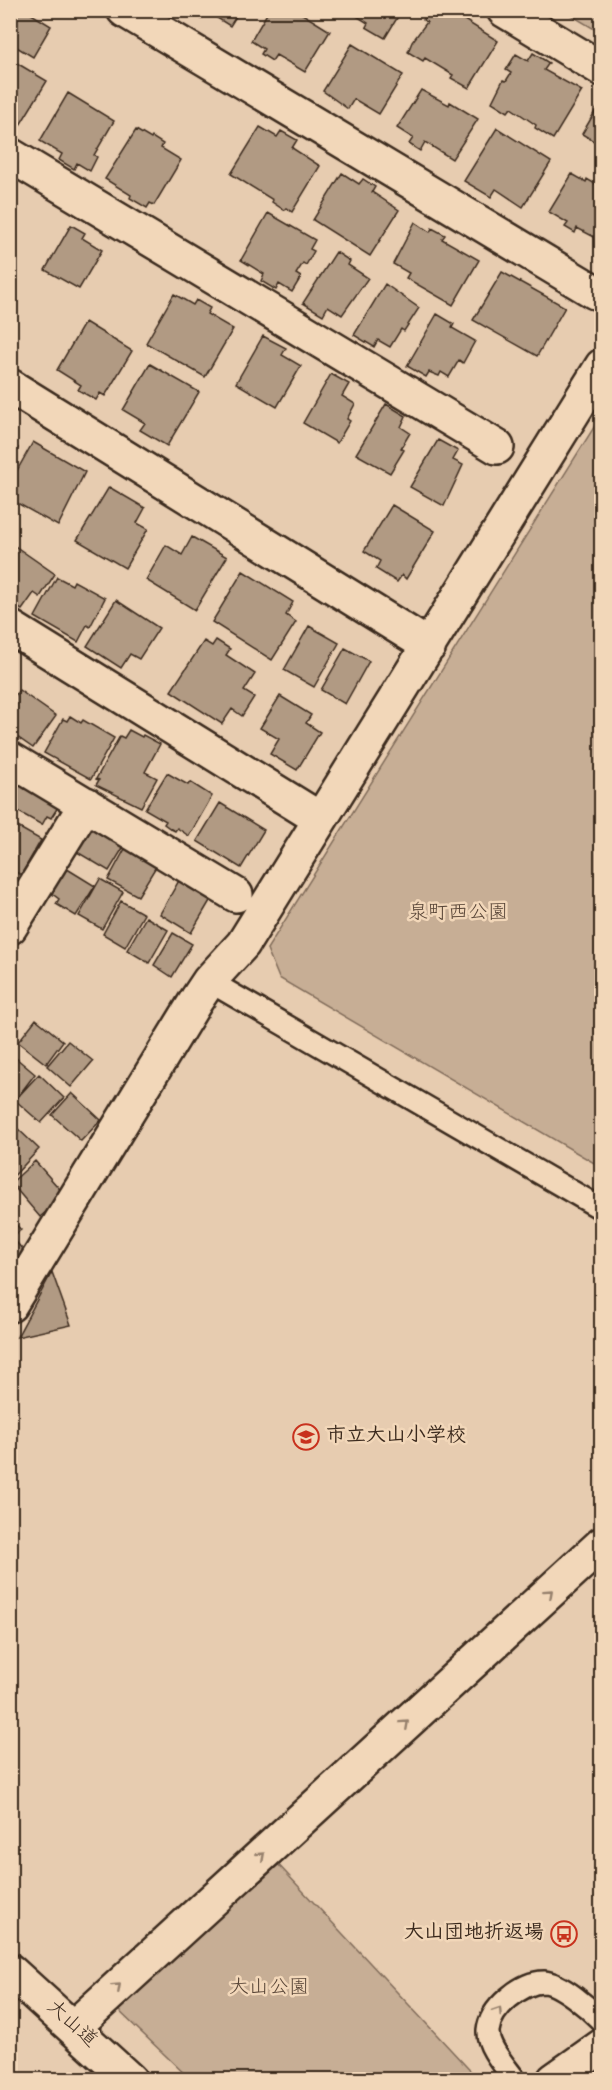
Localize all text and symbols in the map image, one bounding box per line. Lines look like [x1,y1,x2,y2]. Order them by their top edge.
park label: 泉町西公園 [408,901,508,926]
school or university icon: 市立大山小学校 [291,1422,321,1452]
place label: 市立大山小学校 [326,1424,466,1449]
one-way arrow [542,1589,552,1600]
one-way arrow [398,1720,408,1731]
one-way arrow [254,1852,264,1863]
bus stop icon: 大山団地折返場 [549,1919,579,1949]
place label: 大山団地折返場 [404,1921,544,1946]
park label: 大山公園 [229,1977,309,2001]
one-way arrow [110,1983,121,1994]
street label: 大山道 [41,1996,102,2054]
one-way arrow [491,2006,502,2017]

